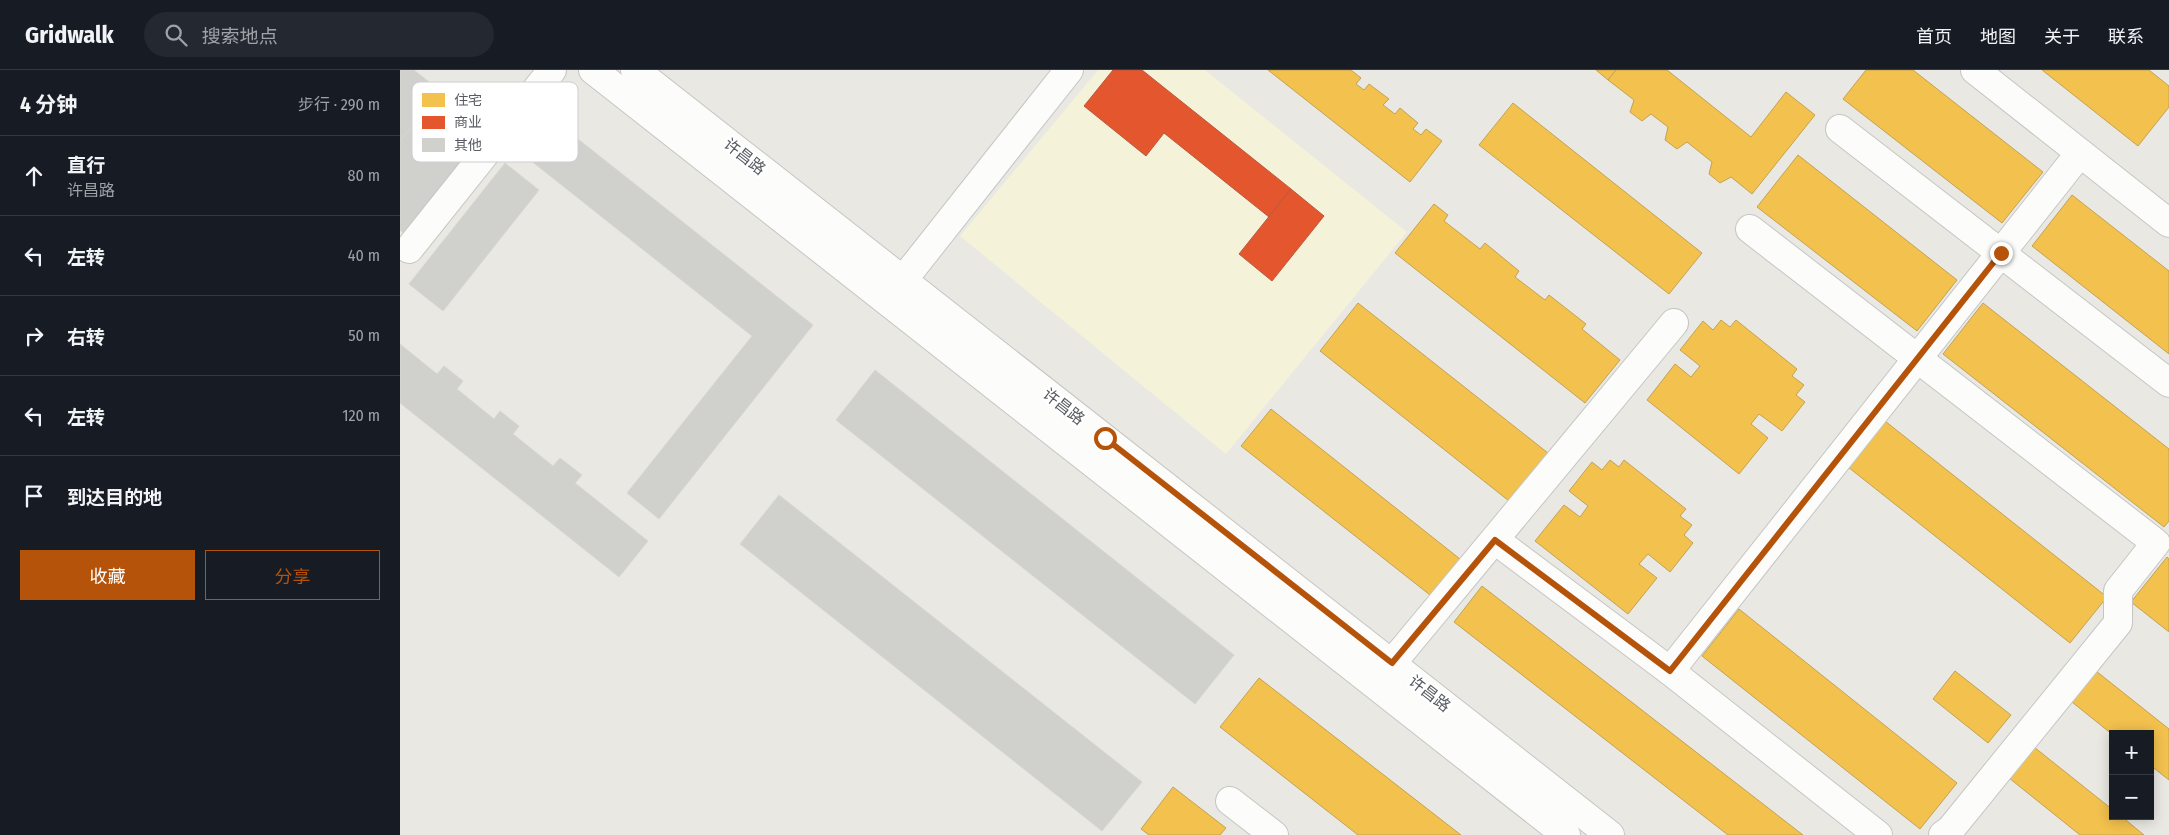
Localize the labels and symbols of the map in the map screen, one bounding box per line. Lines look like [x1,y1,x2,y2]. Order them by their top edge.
legend [412,82,578,162]
text: 住宅 [454,92,482,109]
text: 商业 [454,114,482,131]
street label: 许昌路 [720,134,769,179]
text: 其他 [454,137,482,154]
route end [1990,242,2013,265]
street label: 许昌路 [1039,384,1088,429]
route start [1094,427,1117,450]
street label: 许昌路 [1405,671,1454,716]

